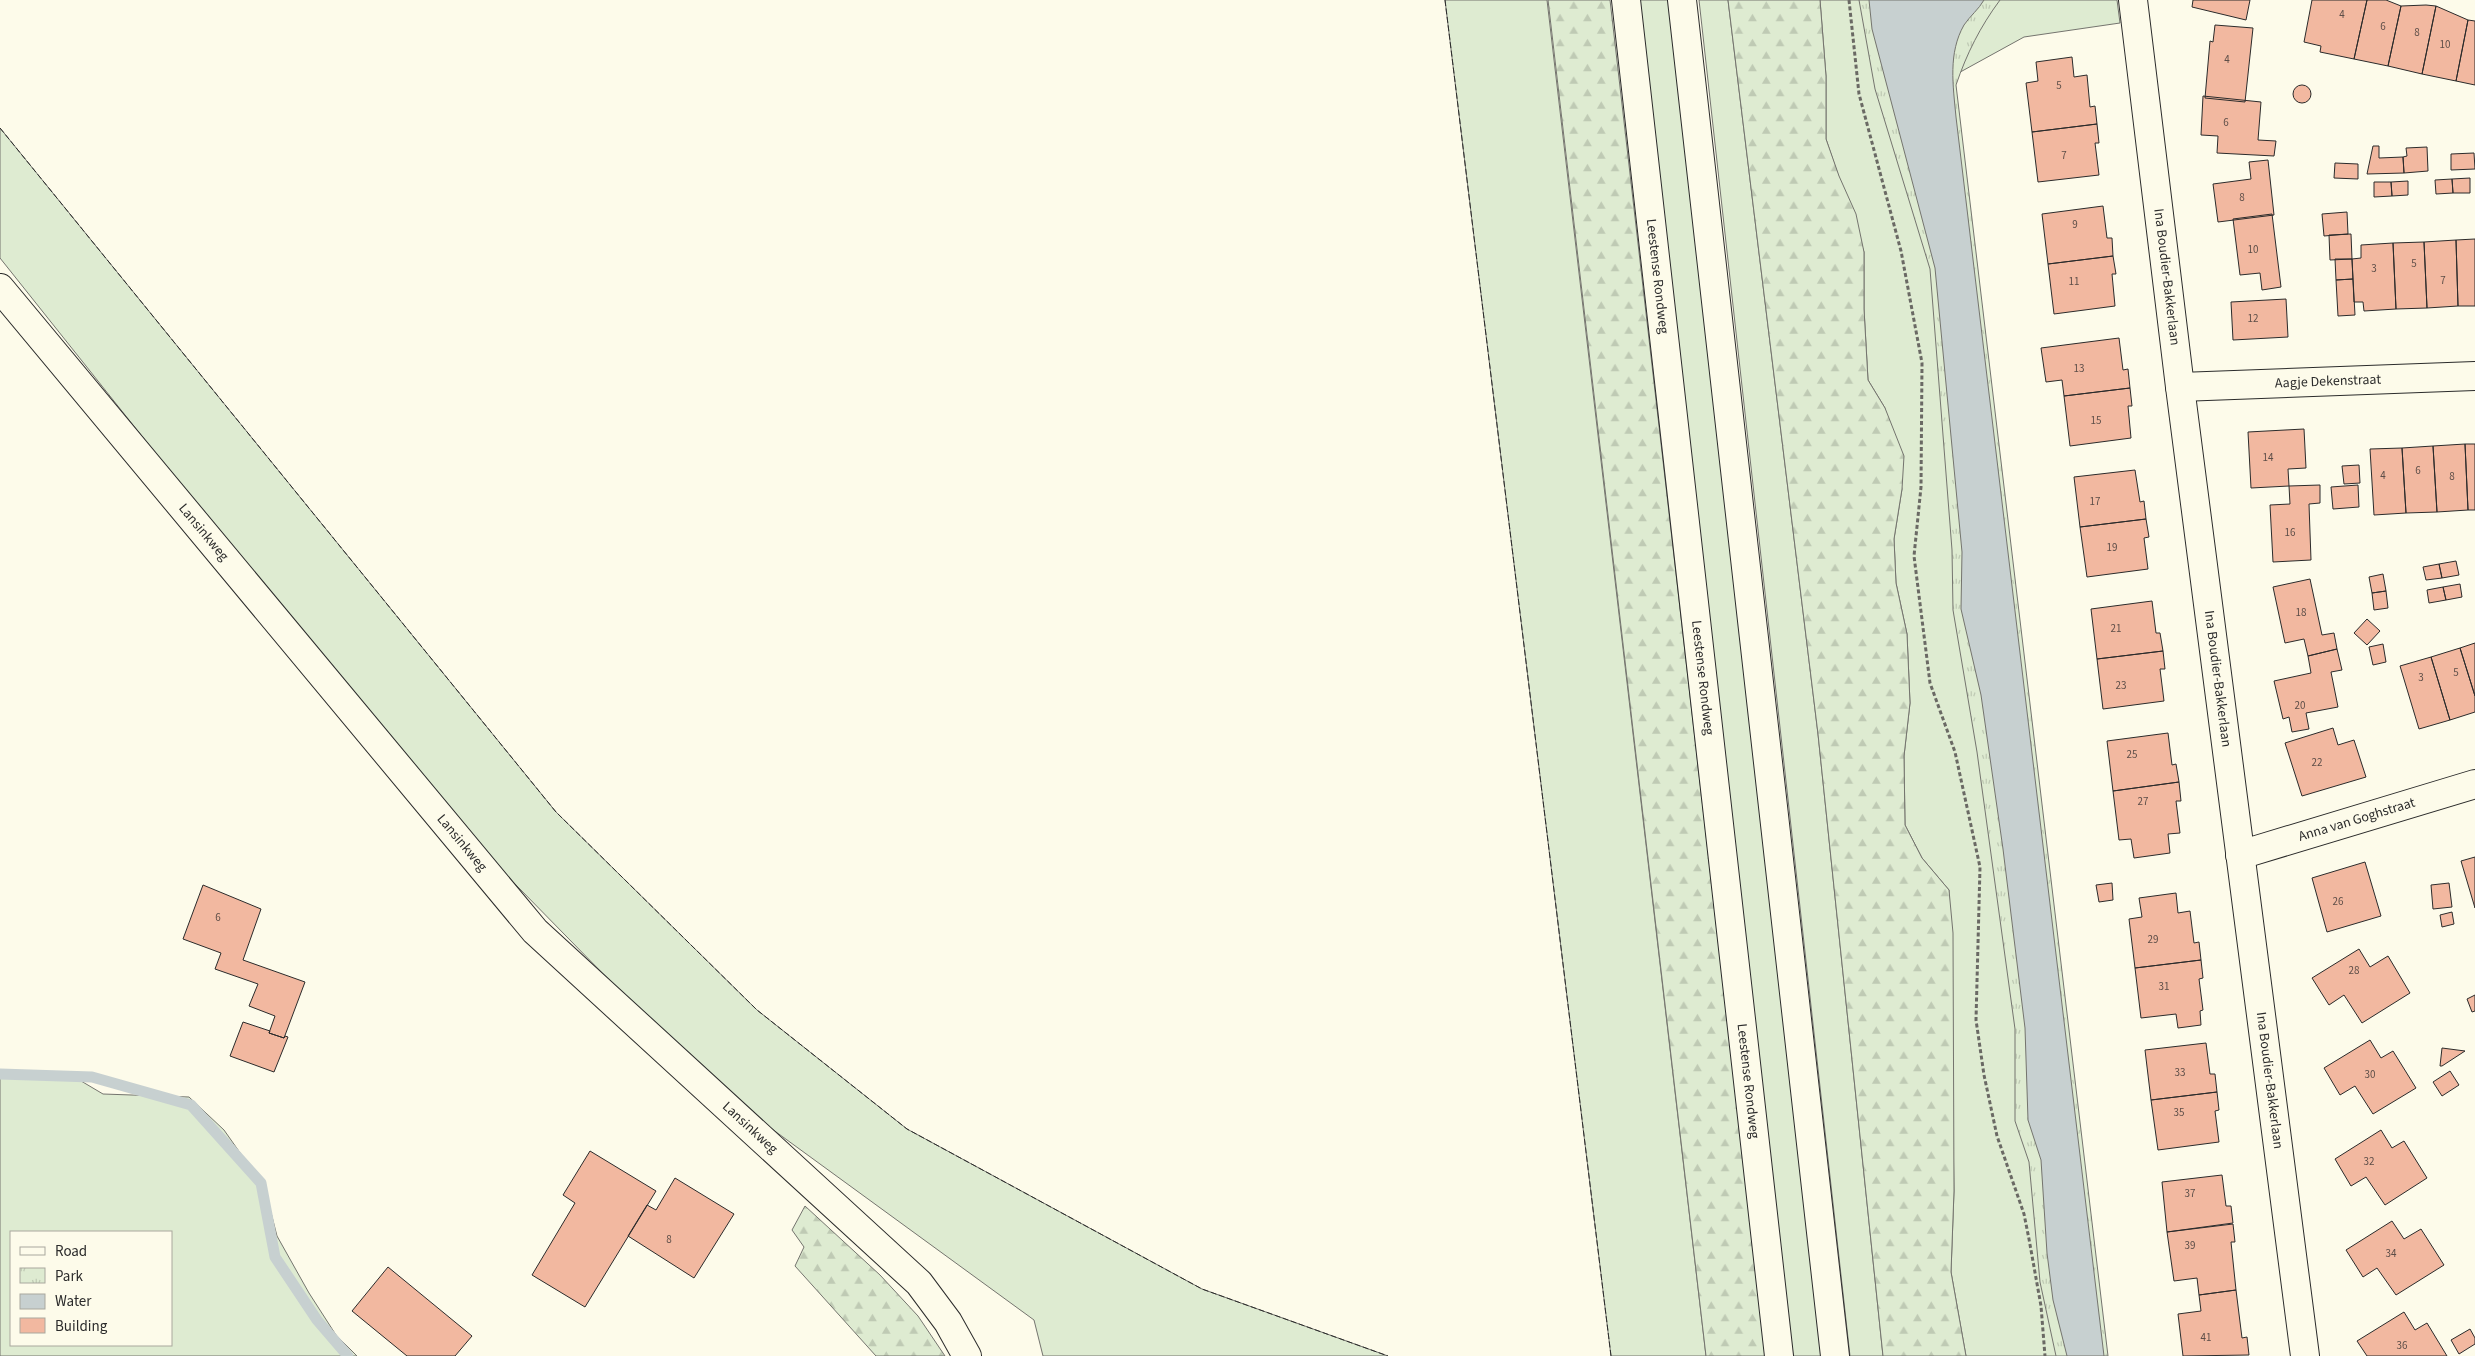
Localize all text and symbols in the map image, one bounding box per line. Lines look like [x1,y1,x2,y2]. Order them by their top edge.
house number: 4 [2339,7,2345,22]
house number: 6 [2380,19,2386,34]
house number: 8 [2414,25,2420,40]
house number: 10 [2440,37,2450,52]
house number: 4 [2224,52,2230,67]
house number: 5 [2056,78,2062,93]
house number: 6 [2223,115,2229,130]
house number: 7 [2061,148,2067,163]
house number: 8 [2239,190,2245,205]
street label: Ina Boudier-Bakkerlaan [2148,207,2185,347]
house number: 9 [2072,217,2078,232]
street label: Leestense Rondweg [1641,218,1674,335]
house number: 10 [2248,242,2258,257]
house number: 5 [2411,256,2417,271]
house number: 3 [2371,261,2377,276]
house number: 7 [2440,273,2446,288]
house number: 11 [2069,274,2079,289]
house number: 12 [2248,311,2258,326]
house number: 13 [2074,361,2084,376]
street label: Aagje Dekenstraat [2274,370,2382,393]
house number: 15 [2091,413,2101,428]
house number: 14 [2263,450,2274,465]
house number: 6 [2415,463,2421,478]
house number: 4 [2380,468,2386,483]
house number: 8 [2449,469,2455,484]
house number: 17 [2090,494,2100,509]
street label: Lansinkweg [174,499,233,566]
house number: 16 [2285,525,2296,540]
house number: 19 [2107,540,2117,555]
house number: 18 [2296,605,2307,620]
street label: Ina Boudier-Bakkerlaan [2199,609,2236,748]
street label: Leestense Rondweg [1686,619,1719,736]
house number: 21 [2111,621,2121,636]
house number: 5 [2453,665,2459,680]
house number: 3 [2418,670,2424,685]
house number: 23 [2116,678,2126,693]
house number: 20 [2295,698,2305,713]
house number: 25 [2127,747,2137,762]
house number: 22 [2312,755,2322,770]
street label: Anna van Goghstraat [2296,793,2418,847]
house number: 27 [2138,794,2148,809]
street label: Lansinkweg [432,810,492,876]
house number: 26 [2333,894,2344,909]
house number: 6 [215,910,221,925]
house number: 29 [2148,932,2158,947]
house number: 28 [2349,963,2360,978]
house number: 31 [2159,979,2169,994]
street label: Ina Boudier-Bakkerlaan [2251,1011,2288,1150]
street label: Leestense Rondweg [1732,1023,1764,1140]
house number: 33 [2175,1065,2185,1080]
house number: 30 [2365,1067,2375,1082]
street label: Lansinkweg [718,1097,782,1159]
house number: 35 [2174,1105,2184,1120]
house number: 32 [2364,1154,2374,1169]
house number: 37 [2185,1186,2195,1201]
legend [10,1231,172,1346]
house number: 8 [666,1232,672,1247]
house number: 39 [2185,1238,2195,1253]
text: Road [55,1241,87,1262]
house number: 34 [2386,1246,2397,1261]
text: Park [55,1266,84,1287]
text: Water [55,1291,92,1312]
text: Building [55,1316,108,1337]
house number: 41 [2201,1330,2211,1345]
house number: 36 [2397,1338,2408,1353]

